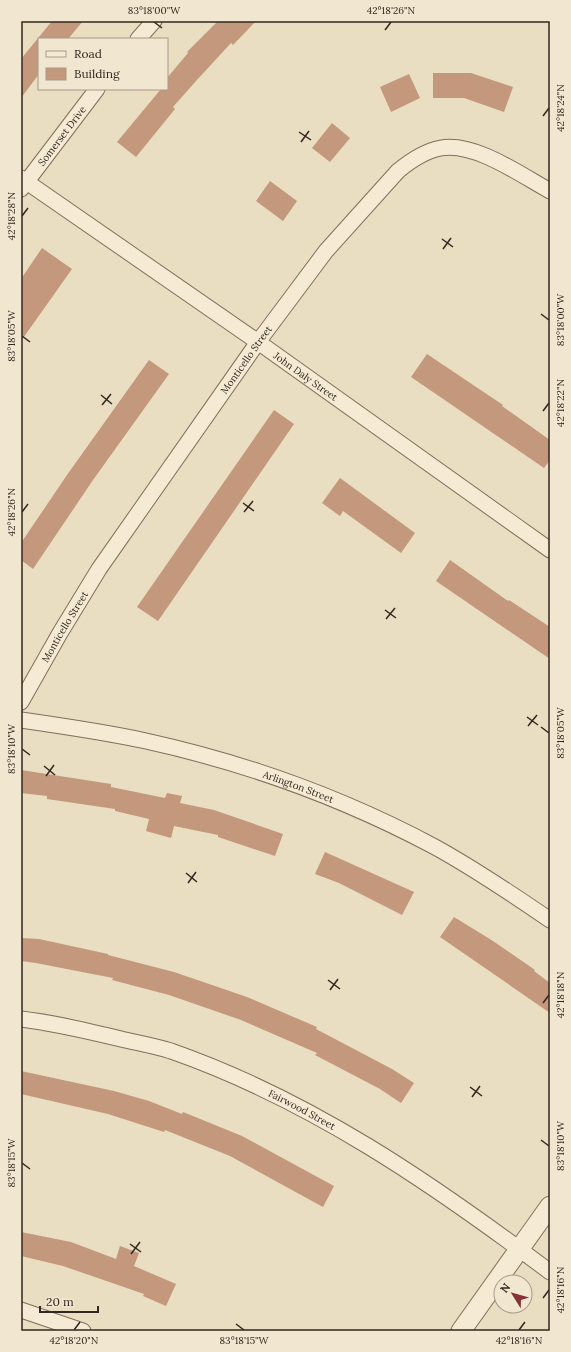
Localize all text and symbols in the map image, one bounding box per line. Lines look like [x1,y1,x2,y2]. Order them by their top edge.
text: 83°18'00"W [128,4,181,17]
text: 42°18'26"N [367,4,416,17]
legend [38,38,168,90]
text: Road [74,46,102,61]
text: Building [74,66,120,81]
text: 42°18'24"N [554,84,567,132]
street label: Somerset Drive [35,103,89,168]
text: 42°18'28"N [5,191,18,240]
text: 83°18'00"W [554,293,567,346]
text: 83°18'05"W [5,309,18,362]
street label: Monticello Street [217,323,275,396]
street label: John Daly Street [270,348,341,403]
text: 42°18'22"N [554,379,567,427]
text: 42°18'26"N [5,487,18,536]
street label: Monticello Street [38,588,91,665]
text: 83°18'05"W [554,706,567,759]
text: 83°18'10"W [5,723,18,774]
street label: Arlington Street [260,767,336,805]
text: 42°18'18"N [554,971,567,1018]
street label: Fairwood Street [266,1086,338,1132]
text: 83°18'10"W [554,1120,567,1171]
text: 83°18'15"W [5,1137,18,1188]
text: 42°18'16"N [554,1266,567,1313]
north arrow [493,1274,533,1314]
text: N [497,1280,513,1296]
scale bar [40,1288,98,1314]
text: 20 m [46,1294,74,1309]
text: 42°18'20"N [50,1334,99,1347]
text: 83°18'15"W [219,1334,270,1347]
text: 42°18'16"N [496,1334,543,1347]

